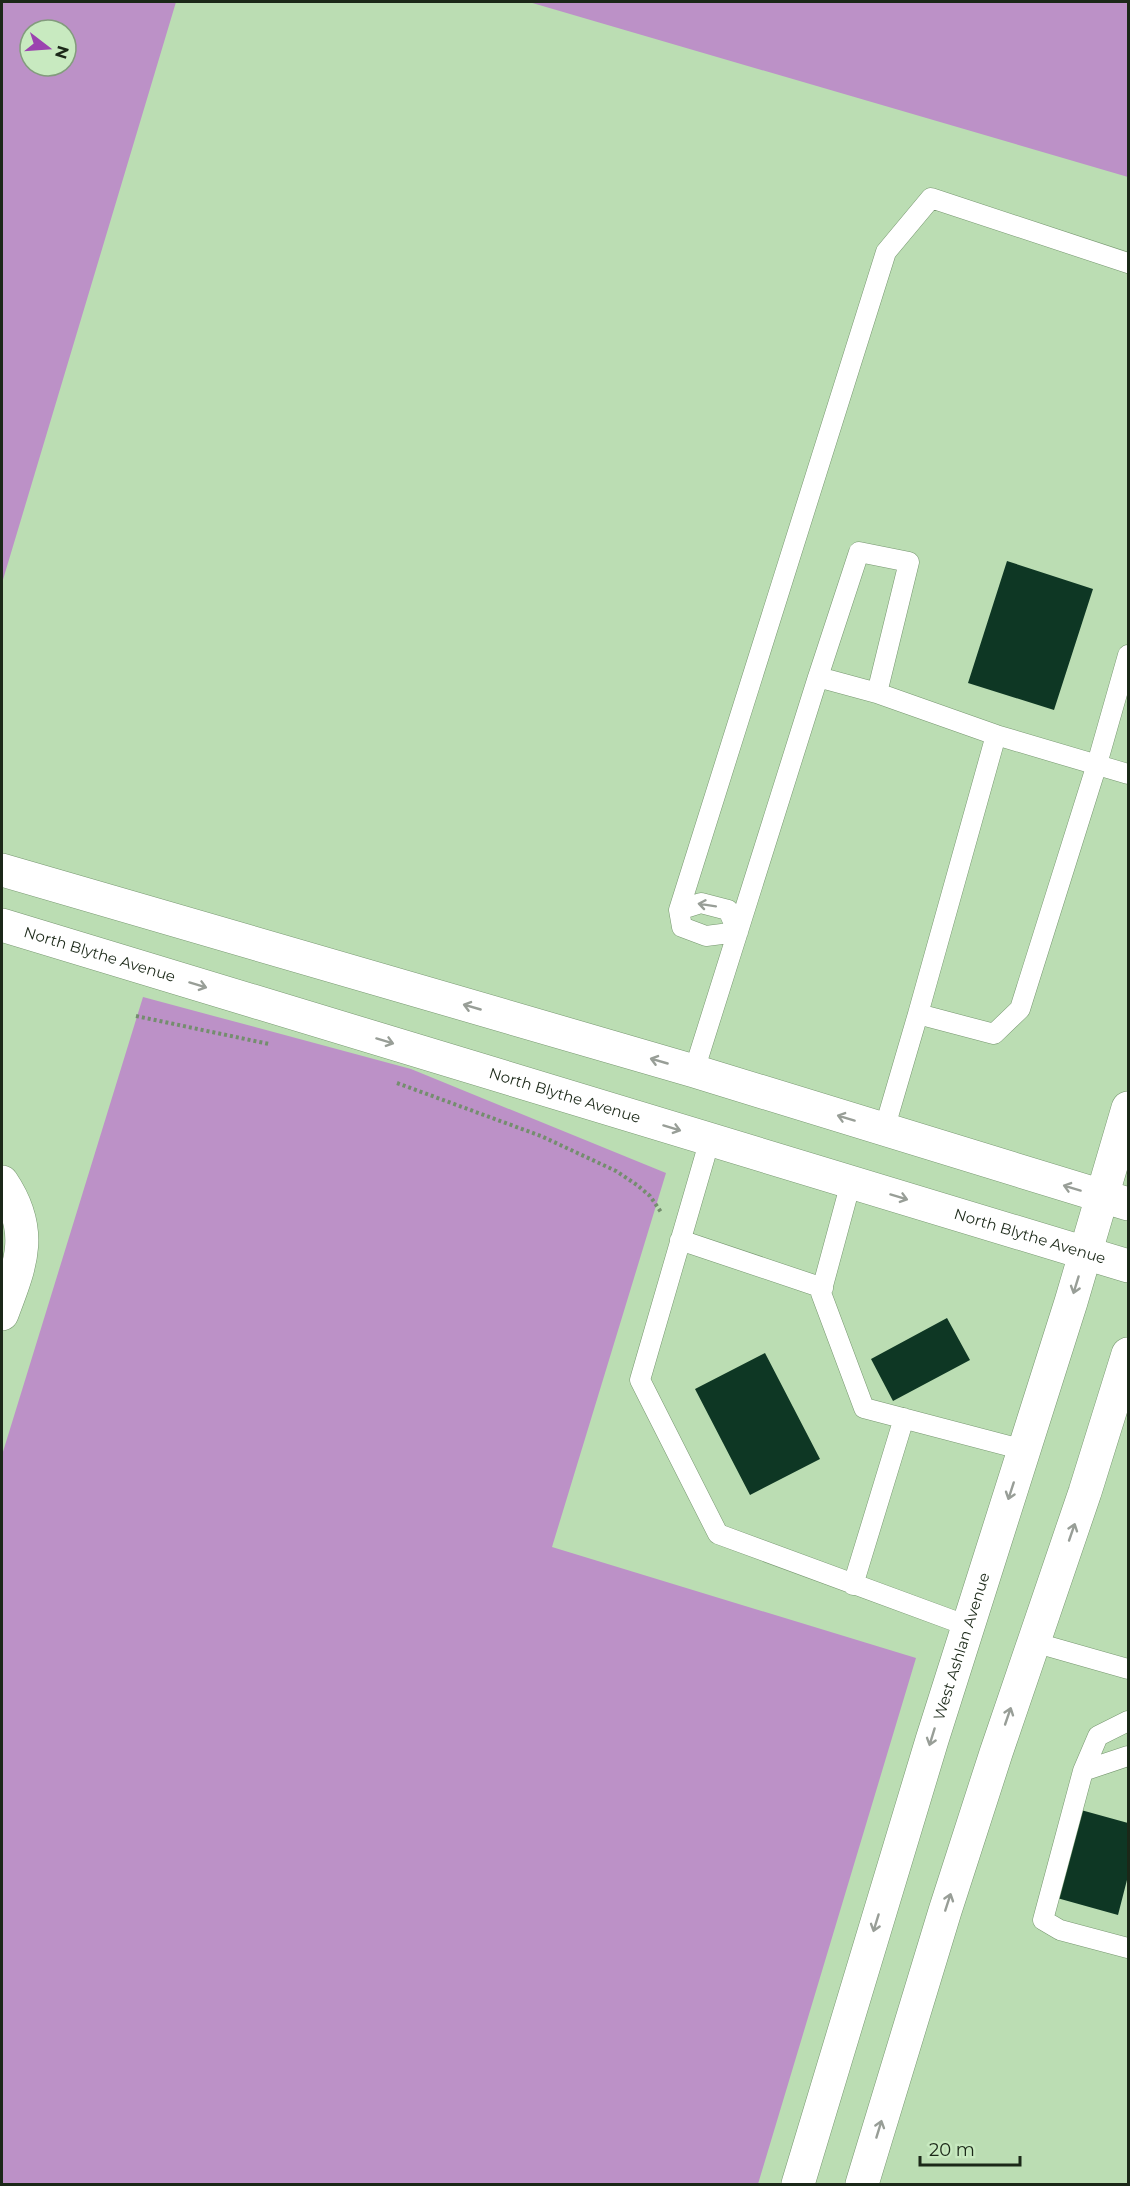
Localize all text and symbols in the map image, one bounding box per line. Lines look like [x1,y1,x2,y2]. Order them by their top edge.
north arrow [18,18,78,78]
text: N [51,43,73,61]
one-way arrow [698,900,717,911]
street label: North Blythe Avenue [22,922,178,986]
one-way arrow [188,980,207,991]
one-way arrow [463,1001,482,1012]
one-way arrow [375,1036,394,1047]
one-way arrow [650,1055,669,1066]
street label: North Blythe Avenue [487,1063,643,1127]
one-way arrow [837,1112,856,1123]
one-way arrow [662,1123,681,1134]
one-way arrow [1063,1182,1082,1193]
one-way arrow [889,1192,908,1203]
street label: North Blythe Avenue [952,1204,1108,1268]
one-way arrow [1070,1275,1081,1294]
one-way arrow [1005,1481,1016,1500]
one-way arrow [1067,1523,1078,1542]
street label: West Ashlan Avenue [929,1570,994,1723]
one-way arrow [1004,1707,1015,1726]
one-way arrow [926,1727,937,1746]
one-way arrow [943,1893,954,1912]
one-way arrow [870,1914,881,1933]
one-way arrow [874,2119,885,2138]
scale bar [920,2129,1020,2167]
text: 20 m [929,2139,975,2161]

